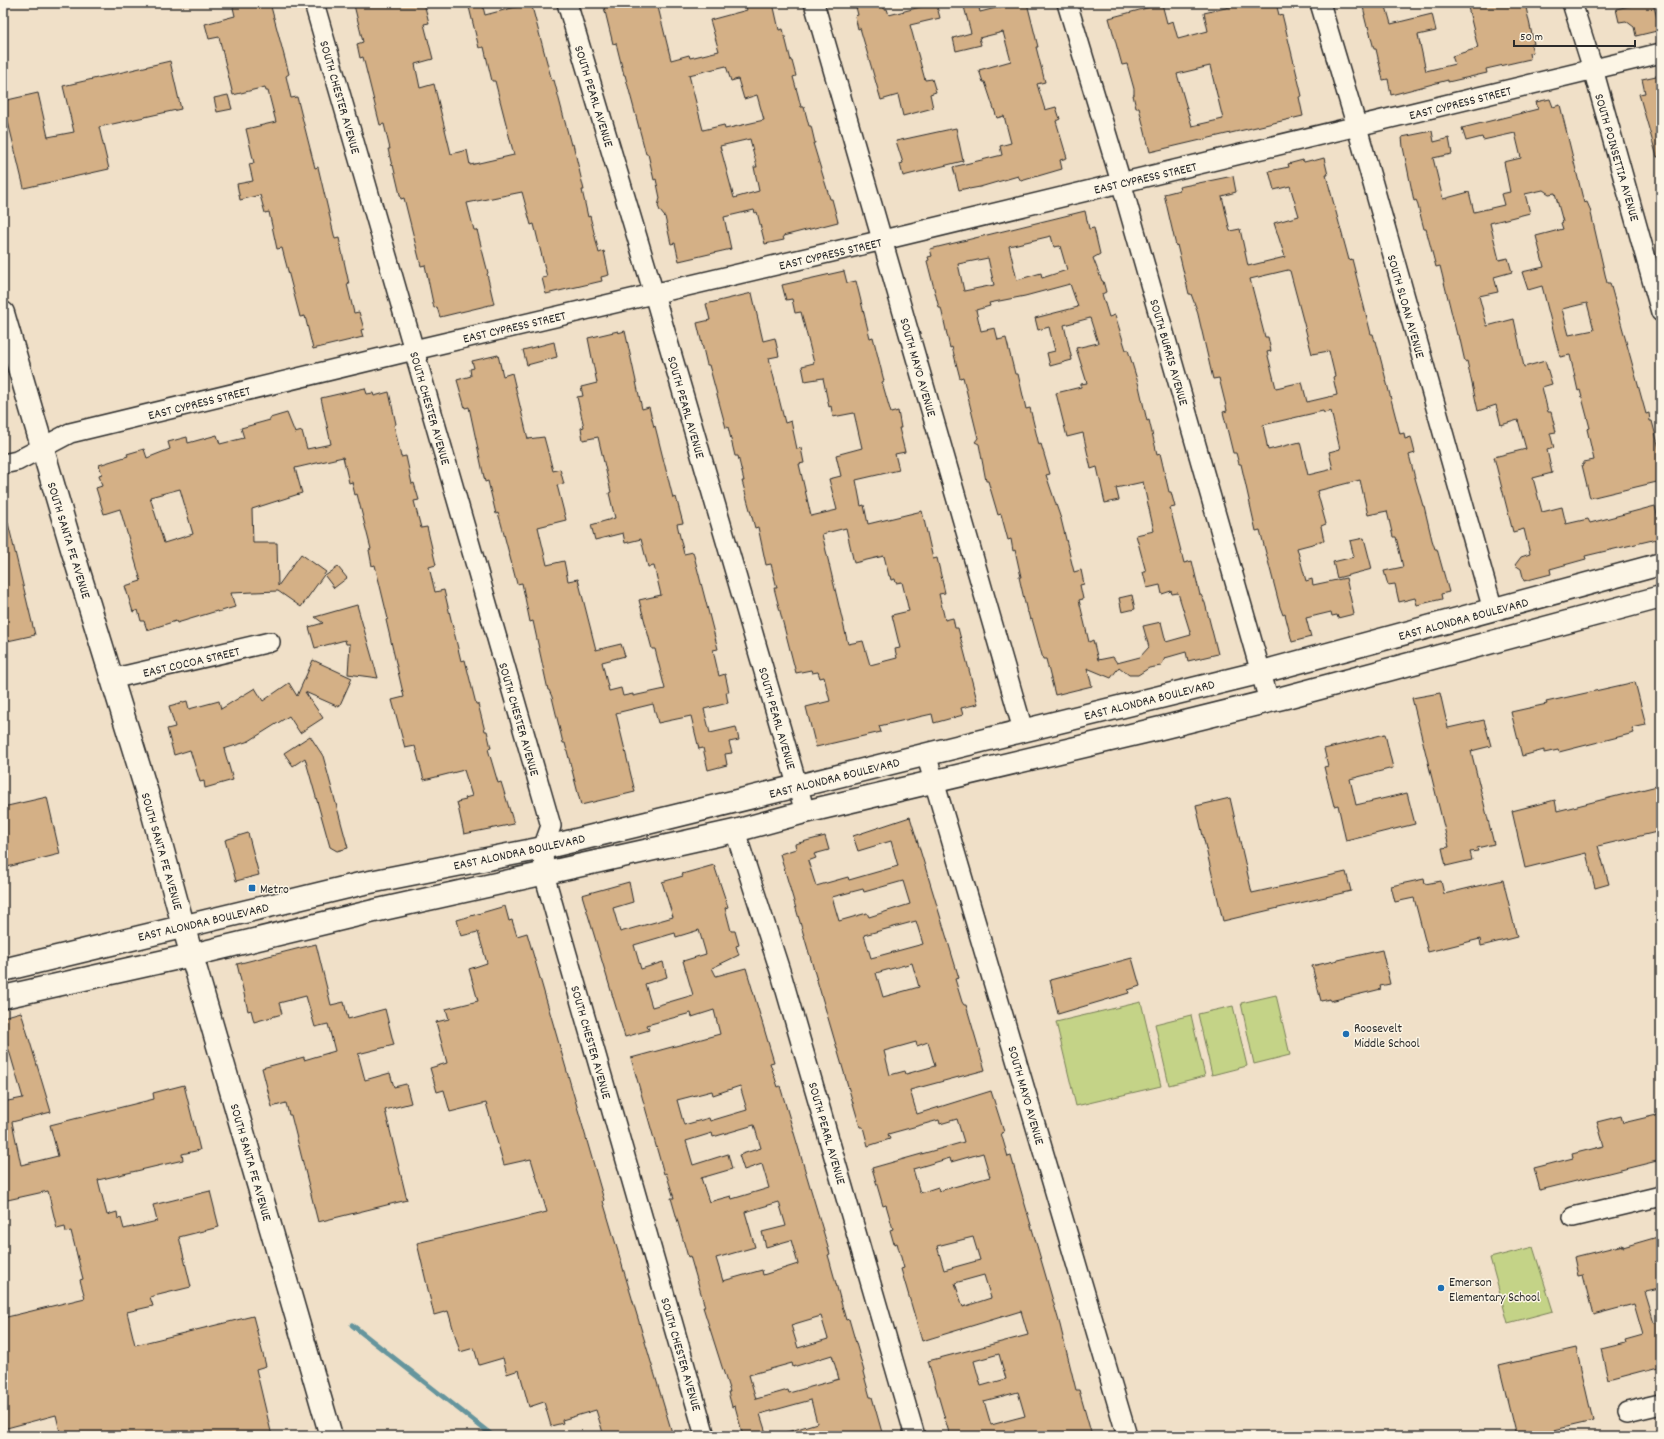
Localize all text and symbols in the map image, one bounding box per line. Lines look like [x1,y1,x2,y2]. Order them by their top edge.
scale bar [1514,22,1635,48]
text: 50 m [1520,29,1543,46]
street label: SOUTH CHESTER AVENUE [313,39,364,157]
street label: SOUTH PEARL AVENUE [568,43,617,150]
street label: EAST CYPRESS STREET [1407,83,1514,126]
street label: SOUTH POINSETTIA AVENUE [1588,92,1643,224]
street label: EAST CYPRESS STREET [1092,158,1199,200]
street label: EAST CYPRESS STREET [777,234,884,276]
street label: SOUTH SLOAN AVENUE [1381,253,1429,361]
street label: SOUTH BURRIS AVENUE [1143,297,1192,408]
street label: EAST CYPRESS STREET [461,307,568,349]
street label: SOUTH MAYO AVENUE [893,316,940,419]
street label: SOUTH CHESTER AVENUE [403,350,454,468]
street label: SOUTH PEARL AVENUE [661,354,708,461]
street label: EAST CYPRESS STREET [146,383,253,426]
street label: SOUTH SANTA FE AVENUE [41,480,94,602]
street label: EAST ALONDRA BOULEVARD [1397,594,1531,647]
street label: EAST COCOA STREET [141,643,242,684]
street label: SOUTH CHESTER AVENUE [492,661,543,779]
street label: SOUTH PEARL AVENUE [752,665,799,772]
street label: EAST ALONDRA BOULEVARD [1082,676,1217,727]
street label: EAST ALONDRA BOULEVARD [767,754,902,805]
street label: SOUTH SANTA FE AVENUE [135,791,186,913]
street label: EAST ALONDRA BOULEVARD [452,830,587,877]
place label: Metro [260,881,289,900]
marker: Metro [247,883,257,893]
street label: EAST ALONDRA BOULEVARD [136,899,271,948]
street label: SOUTH CHESTER AVENUE [564,984,615,1102]
place label: Roosevelt Middle School [1354,1020,1420,1054]
marker: Roosevelt Middle School [1341,1029,1351,1039]
street label: SOUTH MAYO AVENUE [1001,1044,1048,1147]
street label: SOUTH PEARL AVENUE [802,1080,849,1187]
street label: SOUTH SANTA FE AVENUE [224,1102,275,1224]
place label: Emerson Elementary School [1449,1274,1540,1308]
marker: Emerson Elementary School [1436,1283,1446,1293]
street label: SOUTH CHESTER AVENUE [654,1296,705,1414]

